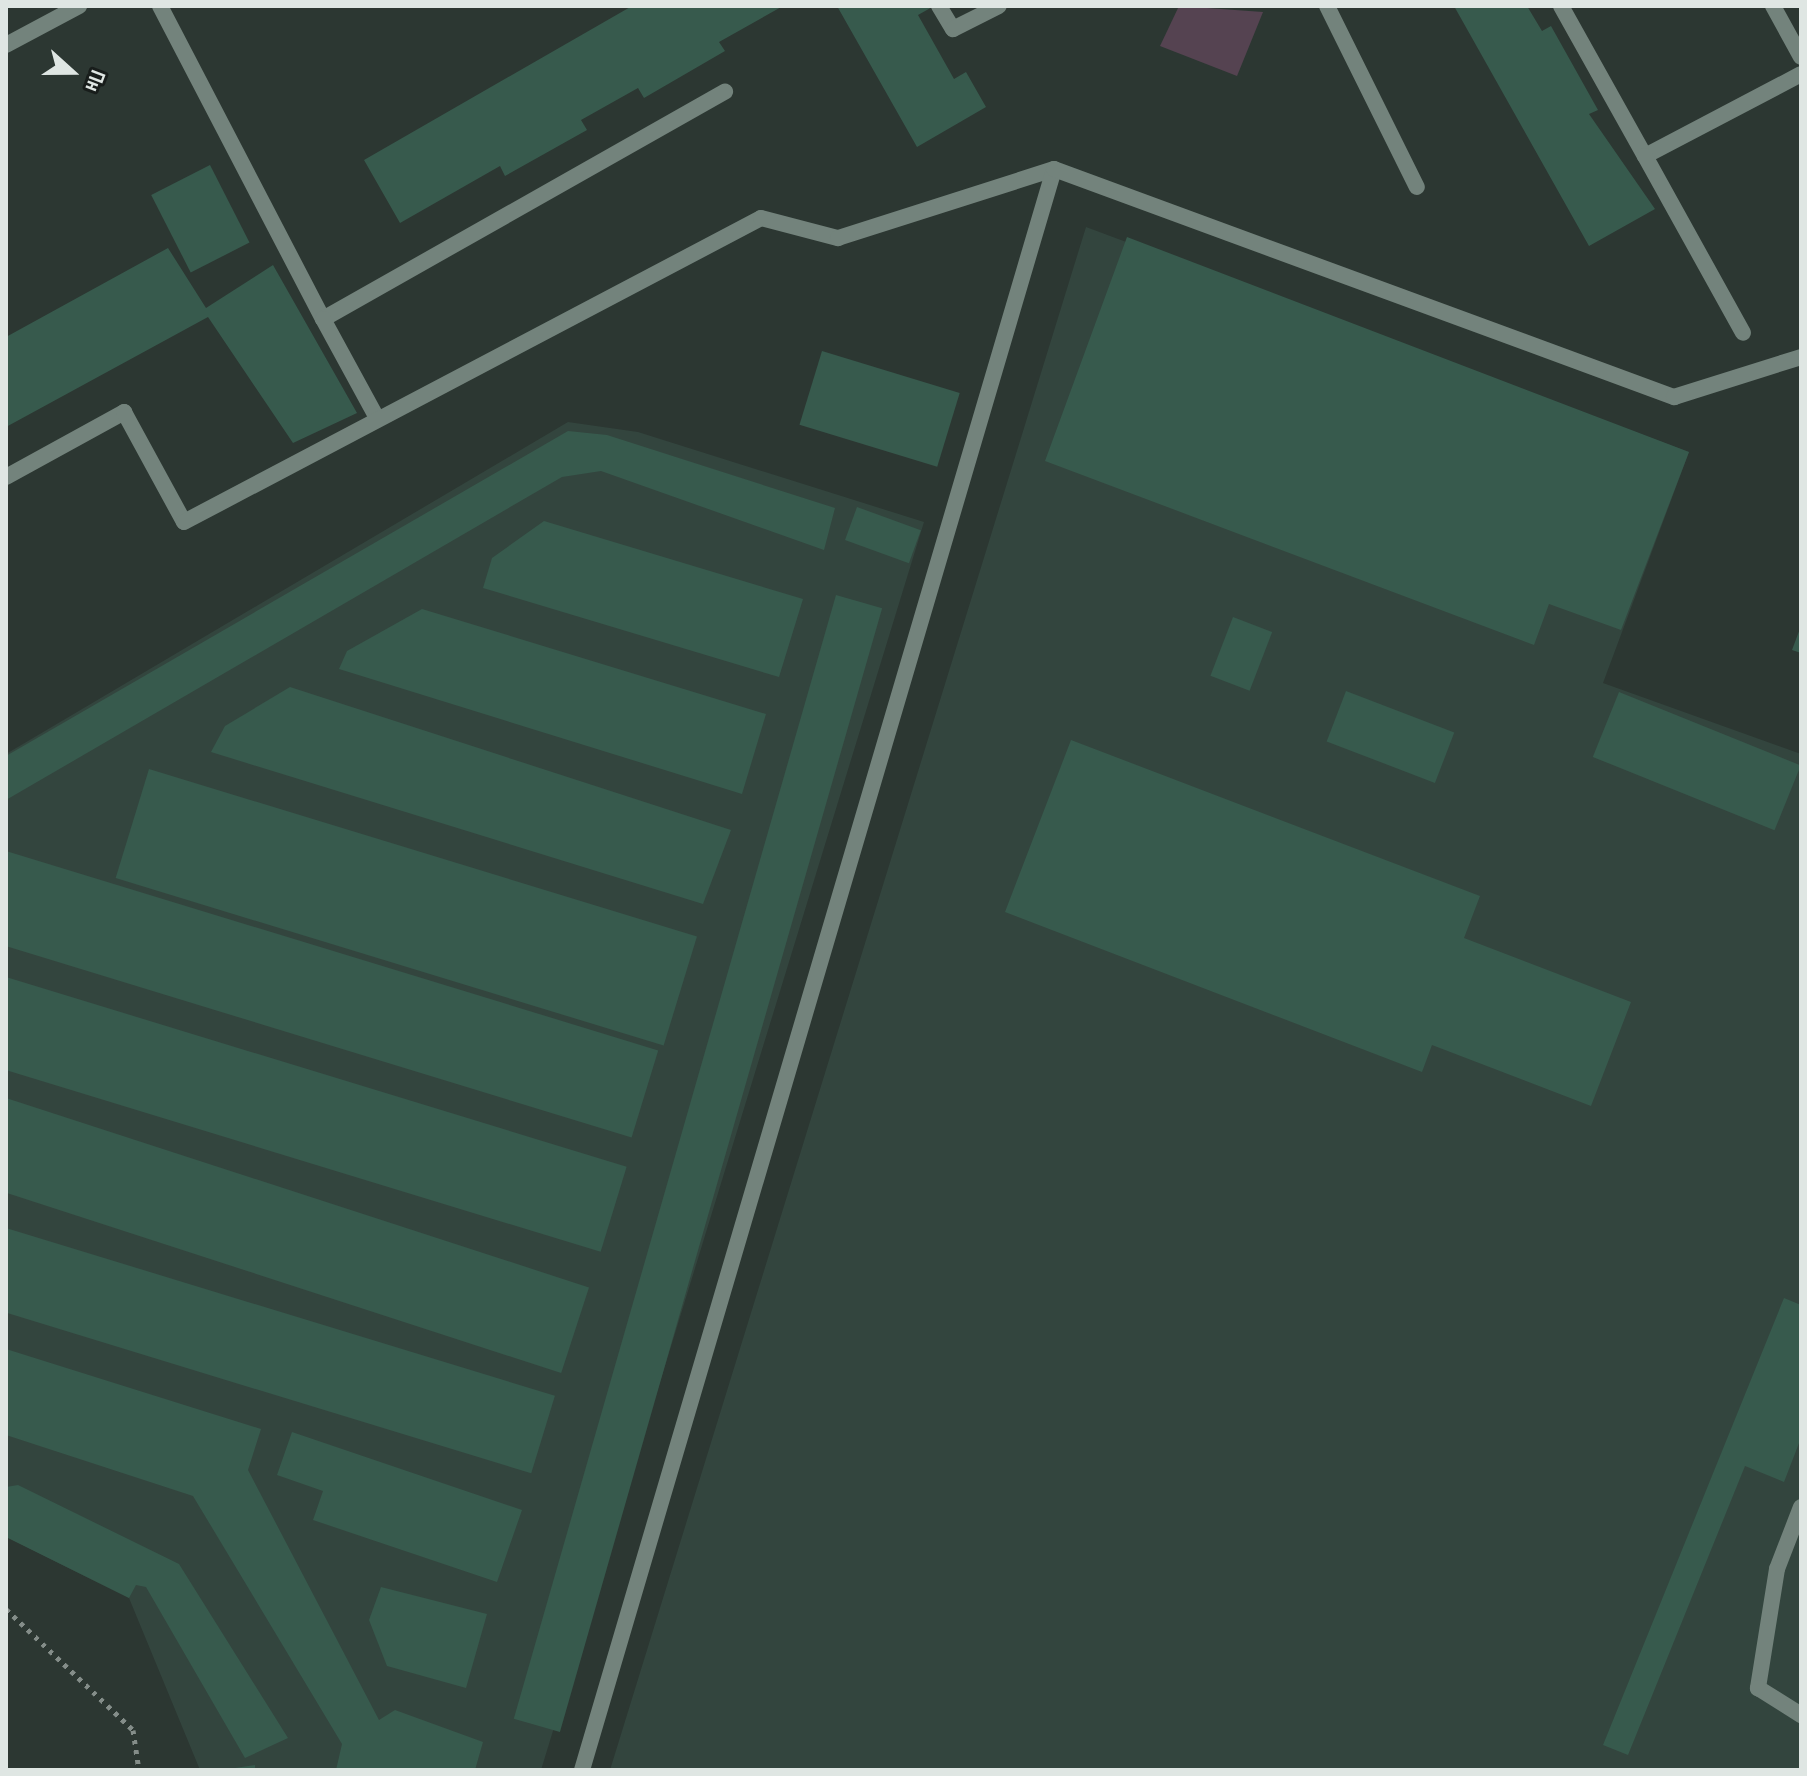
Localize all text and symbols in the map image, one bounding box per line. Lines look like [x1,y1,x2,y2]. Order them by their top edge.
north arrow [32,32,112,112]
text: Пн [78,66,111,96]

